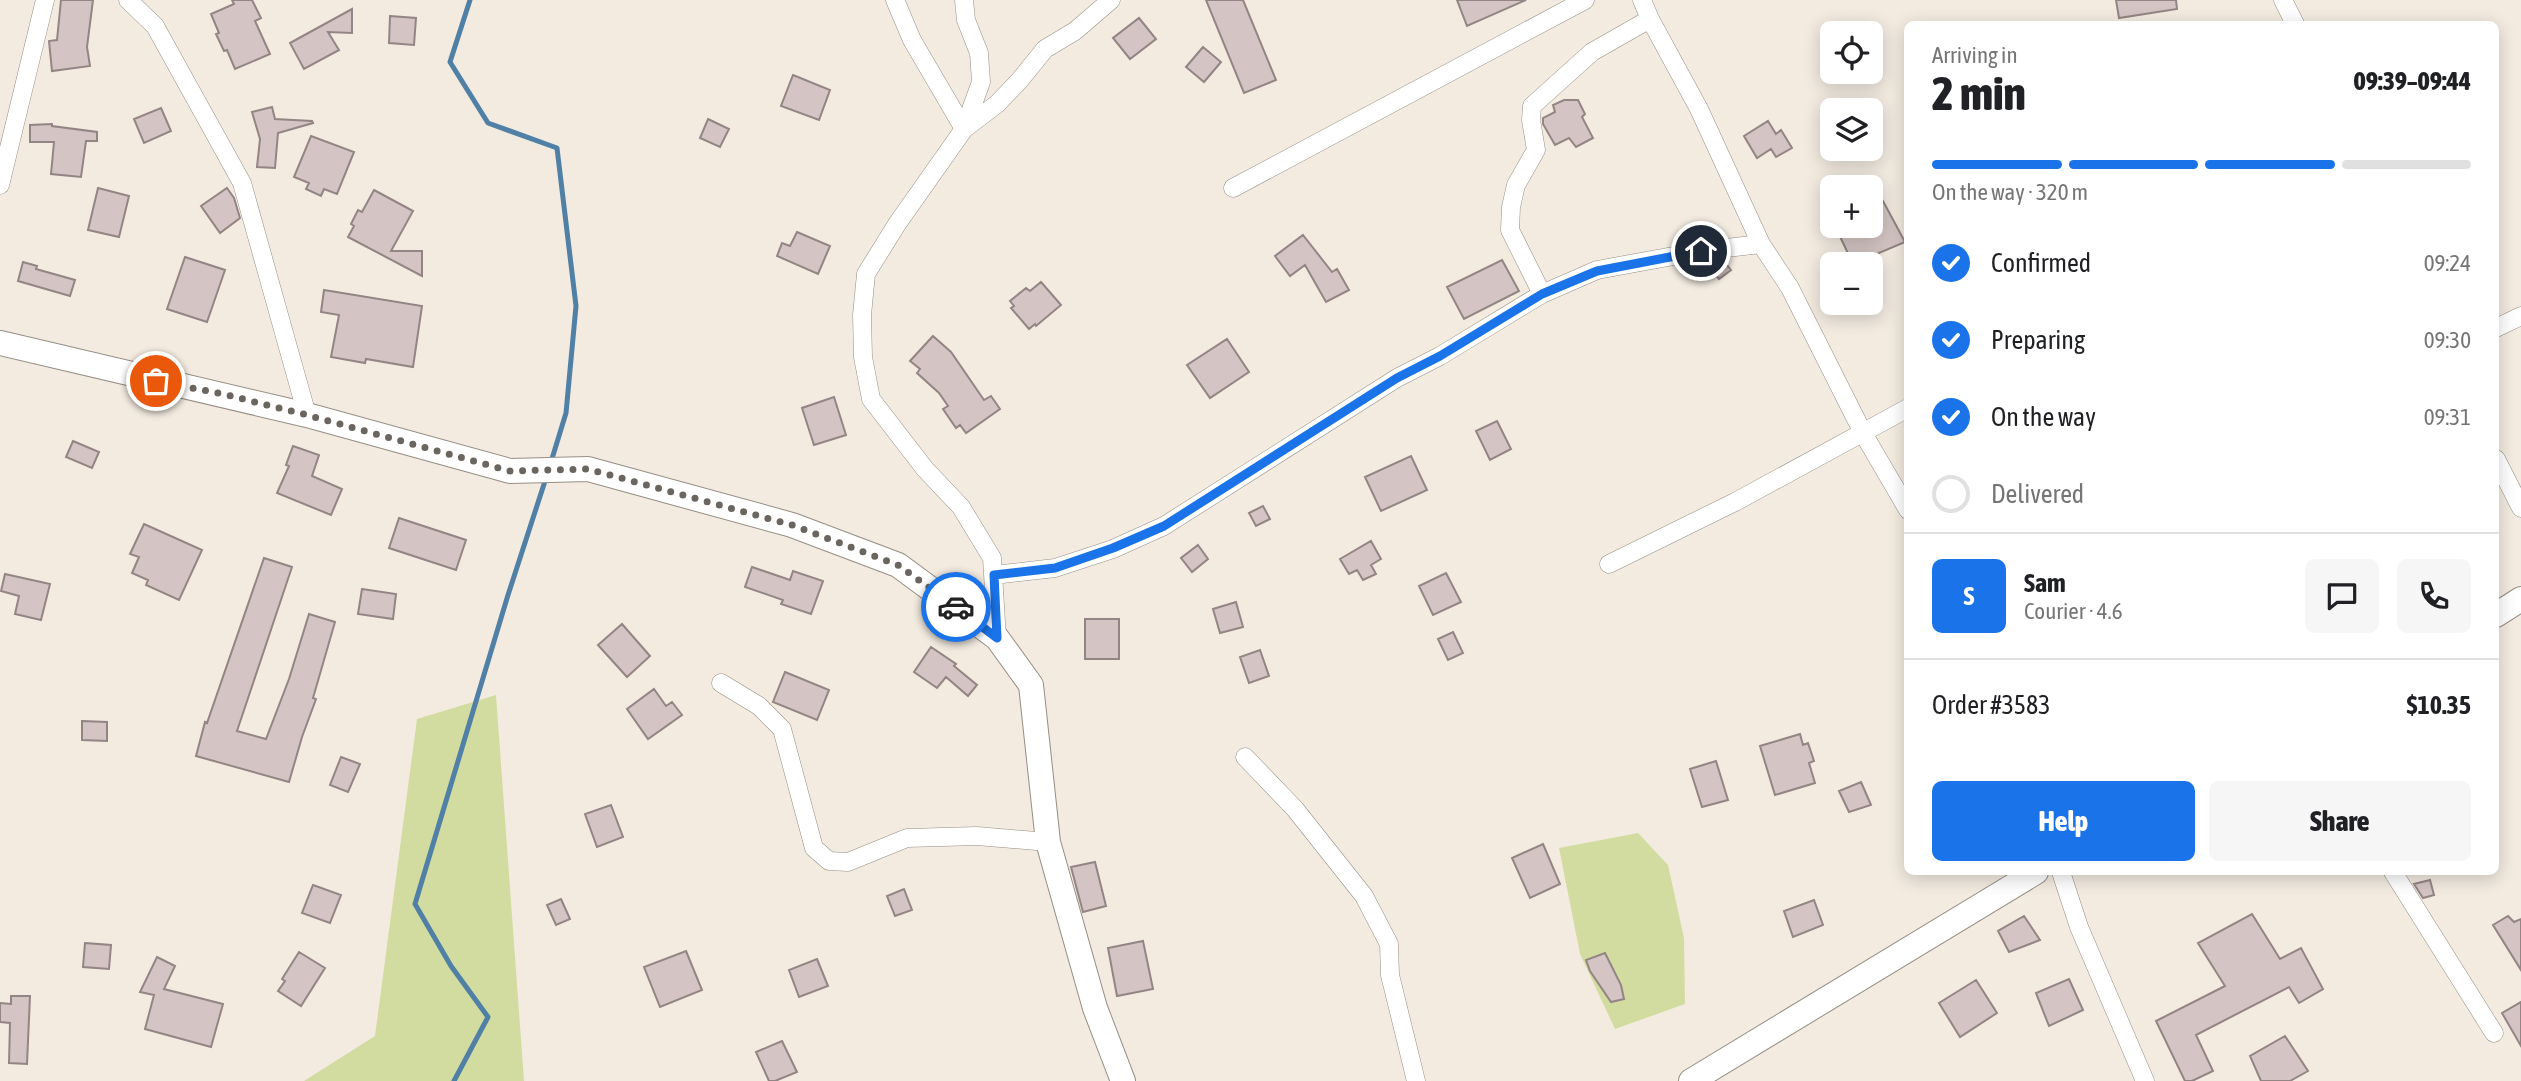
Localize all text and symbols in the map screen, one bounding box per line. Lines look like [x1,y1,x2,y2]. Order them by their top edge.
map controls [1820,21,1883,315]
button: locate [1820,21,1883,84]
text: Arriving in [1932,42,2018,68]
text: 09:39–09:44 [2354,66,2471,96]
text: 2 min [1932,67,2026,120]
button: layers [1820,98,1883,161]
button: + [1820,175,1883,238]
text: On the way · 320 m [1932,179,2088,205]
pin [1671,221,1731,281]
icon: home [1682,232,1720,270]
icon: check [1932,244,1970,282]
text: Confirmed [1991,248,2091,278]
text: 09:24 [2424,250,2471,276]
button: − [1820,252,1883,315]
icon: check [1932,321,1970,359]
text: Preparing [1991,325,2085,355]
text: 09:30 [2424,327,2471,353]
pin [126,351,186,411]
icon: bag [137,362,175,400]
icon: check [1932,398,1970,436]
text: On the way [1991,402,2096,432]
text: 09:31 [2424,404,2471,430]
text: Delivered [1991,479,2084,509]
button: chat [2305,559,2379,633]
button: phone [2397,559,2471,633]
text: Sam [2024,568,2066,598]
courier [921,572,991,642]
text: S [1964,581,1974,611]
icon: car [937,588,975,626]
text: Courier · 4.6 [2024,598,2123,624]
text: Order #3583 [1932,690,2051,720]
text: $10.35 [2407,690,2471,720]
button: Help [1932,781,2195,861]
button: Share [2209,781,2471,861]

